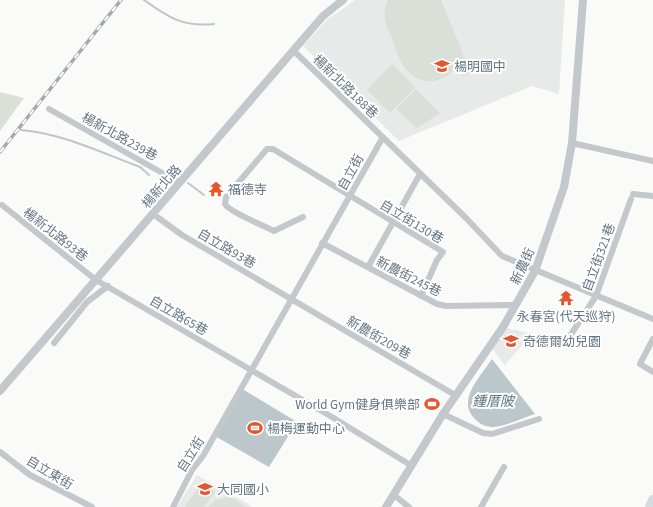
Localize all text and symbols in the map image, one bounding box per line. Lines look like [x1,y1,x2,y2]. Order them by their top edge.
street label: 楊新北路188巷 [309,51,382,123]
school or university icon: 楊明國中 [433,57,451,75]
place label: 楊明國中 [454,58,506,76]
street label: 楊新北路239巷 [78,109,161,165]
street label: 自立街 [334,151,368,194]
street label: 楊新北路 [138,161,186,212]
temple icon: 福德寺 [207,180,225,198]
place label: 福德寺 [228,181,267,199]
street label: 自立街130巷 [376,196,447,248]
street label: 楊新北路93巷 [19,204,92,266]
street label: 自立街321巷 [578,221,620,294]
street label: 自立路93巷 [194,225,259,273]
street label: 新農街 [507,245,539,288]
street label: 新農街245巷 [373,253,444,301]
temple icon: 永春宮(代天巡狩) [557,289,575,307]
street label: 自立路65巷 [146,292,211,340]
place label: 永春宮(代天巡狩) [517,308,615,326]
street label: 新農街209巷 [343,312,414,364]
school or university icon: 奇德爾幼兒園 [502,332,520,350]
place label: 奇德爾幼兒園 [523,333,601,351]
water label: 鍾厝陂 [472,392,516,412]
sports icon: World Gym健身俱樂部 [423,395,441,413]
place label: World Gym健身俱樂部 [295,396,420,414]
sports icon: 楊梅運動中心 [246,419,264,437]
place label: 楊梅運動中心 [267,420,345,438]
street label: 自立街 [173,433,209,476]
street label: 自立東街 [23,452,76,494]
school or university icon: 大同國小 [196,480,214,498]
place label: 大同國小 [217,481,269,499]

